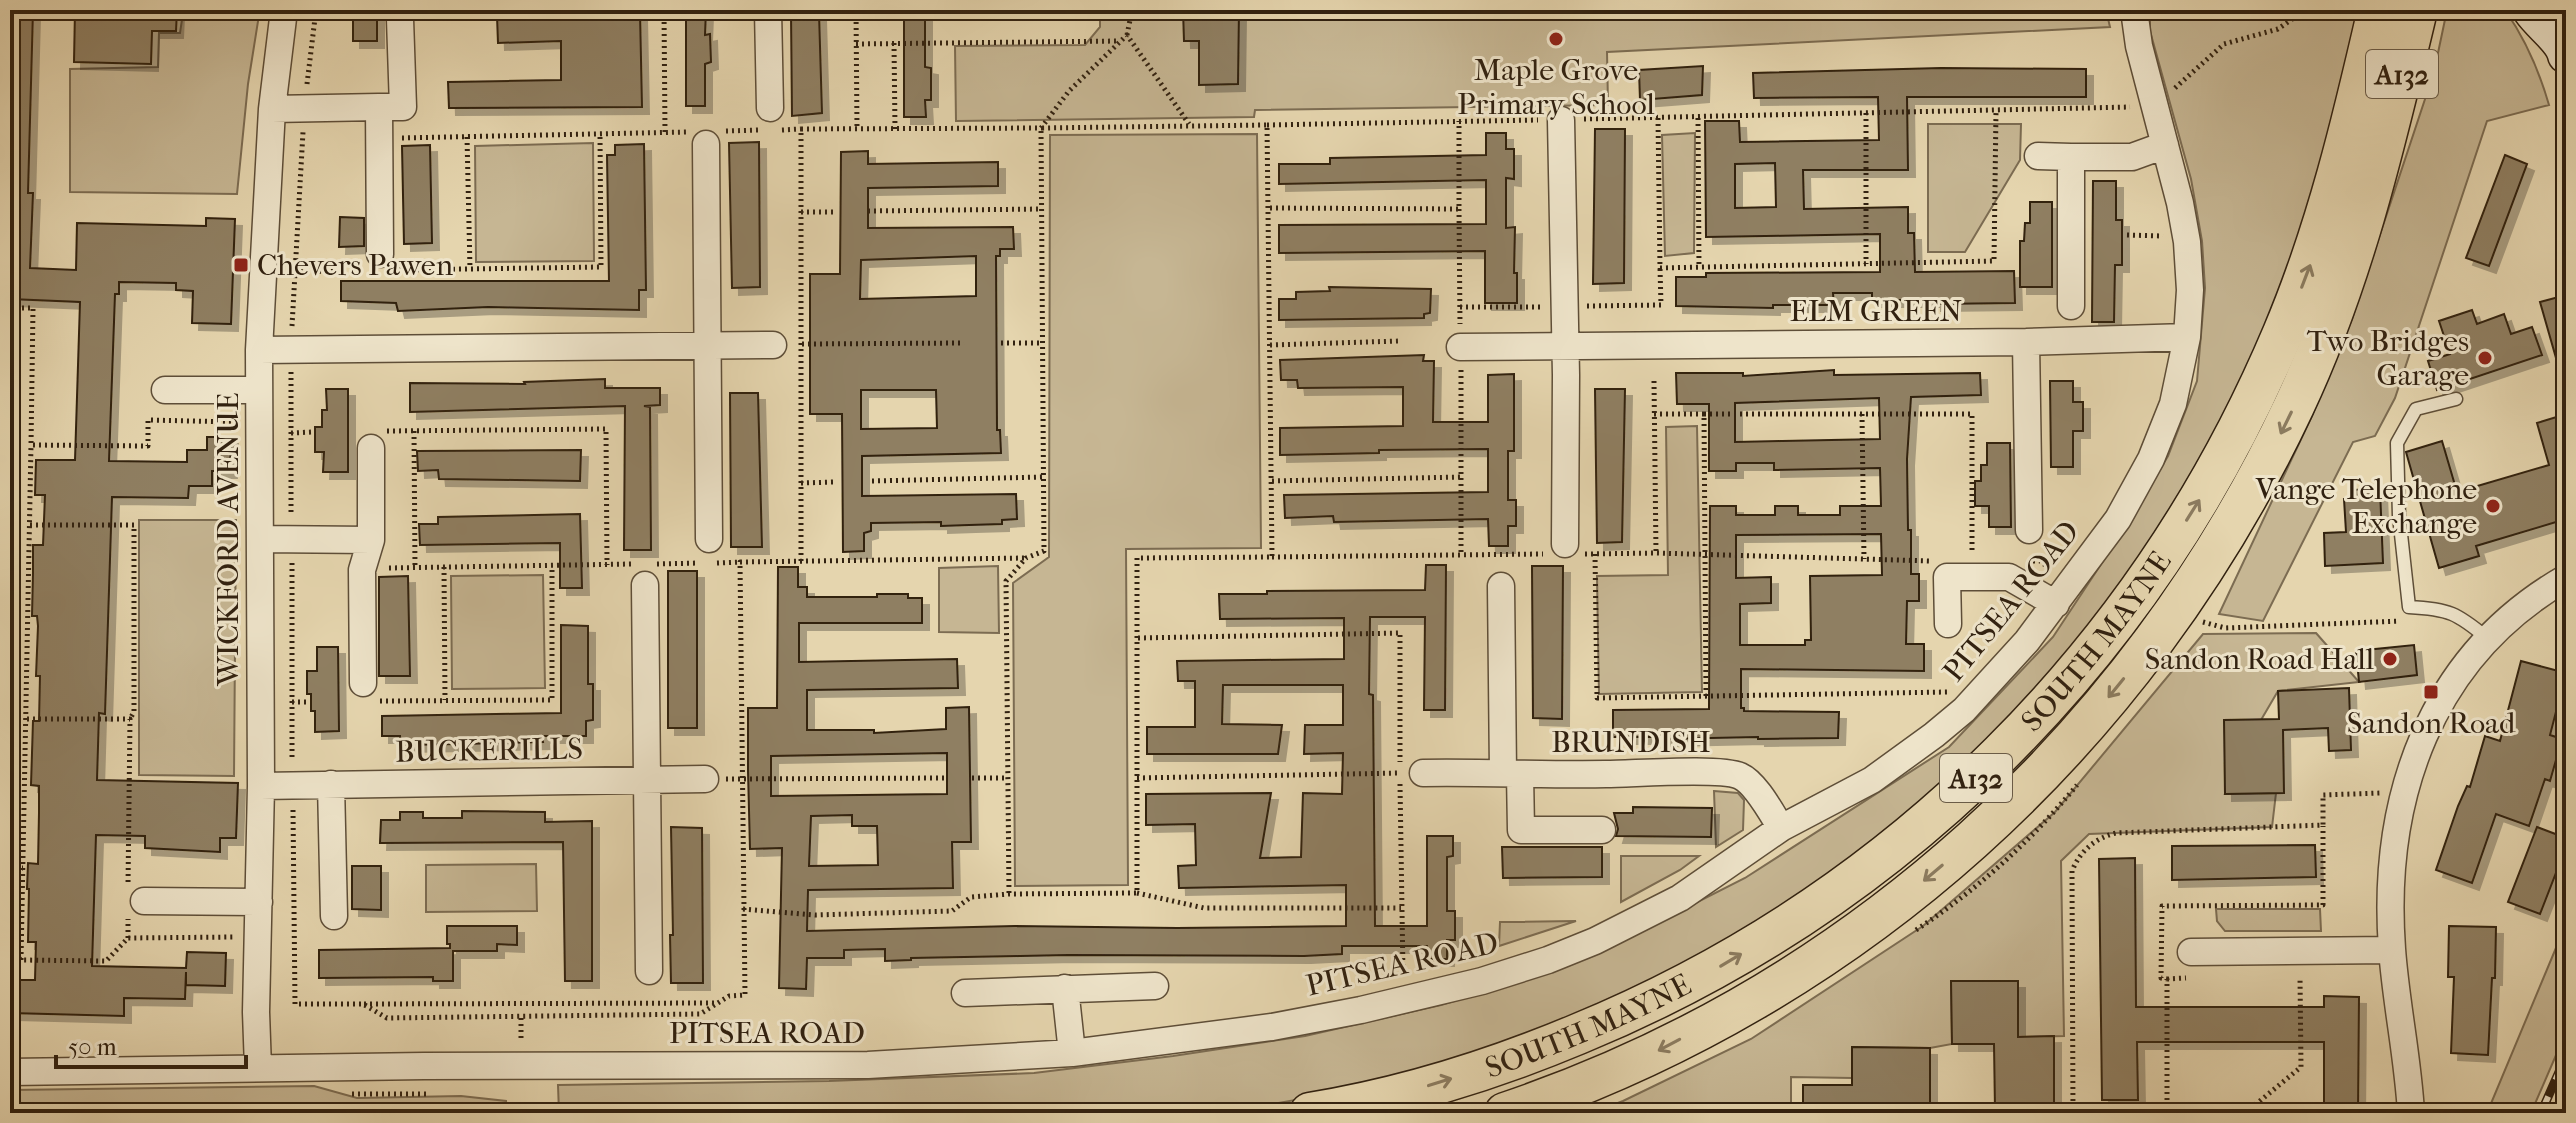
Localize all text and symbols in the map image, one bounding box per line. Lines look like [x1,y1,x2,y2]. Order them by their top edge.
marker: Maple Grove Primary School [1547,30,1565,48]
road number: A132 [2366,50,2438,98]
place label: Maple Grove Primary School [1457,53,1655,122]
place label: Chevers Pawen [257,248,454,283]
marker: Chevers Pawen [232,256,250,274]
one-way arrow [2300,264,2314,289]
street label: ELM GREEN [1790,294,1963,329]
place label: Two Bridges Garage [2307,324,2469,393]
marker: Two Bridges Garage [2476,349,2494,367]
street label: WICKFORD AVENUE [211,392,246,687]
one-way arrow [2277,411,2292,434]
place label: Vange Telephone Exchange [2255,472,2477,541]
marker: Vange Telephone Exchange [2484,497,2502,515]
one-way arrow [2185,499,2201,522]
street label: PITSEA ROAD [1936,514,2087,688]
street label: SOUTH MAYNE [2014,545,2179,739]
place label: Sandon Road Hall [2145,642,2374,677]
marker: Sandon Road Hall [2381,650,2399,668]
one-way arrow [2107,678,2125,698]
marker: Sandon Road [2422,683,2440,701]
place label: Sandon Road [2347,706,2516,741]
street label: BRUNDISH [1551,725,1711,760]
street label: BUCKERILLS [395,731,583,770]
road number: A132 [1940,754,2012,802]
one-way arrow [1924,864,1944,882]
street label: PITSEA ROAD [1303,925,1502,1004]
one-way arrow [1719,952,1742,968]
street label: SOUTH MAYNE [1481,967,1697,1086]
street label: PITSEA ROAD [669,1016,865,1051]
scale bar [56,1019,246,1069]
text: 50 m [68,1033,117,1061]
one-way arrow [1658,1038,1682,1054]
one-way arrow [1427,1074,1453,1089]

